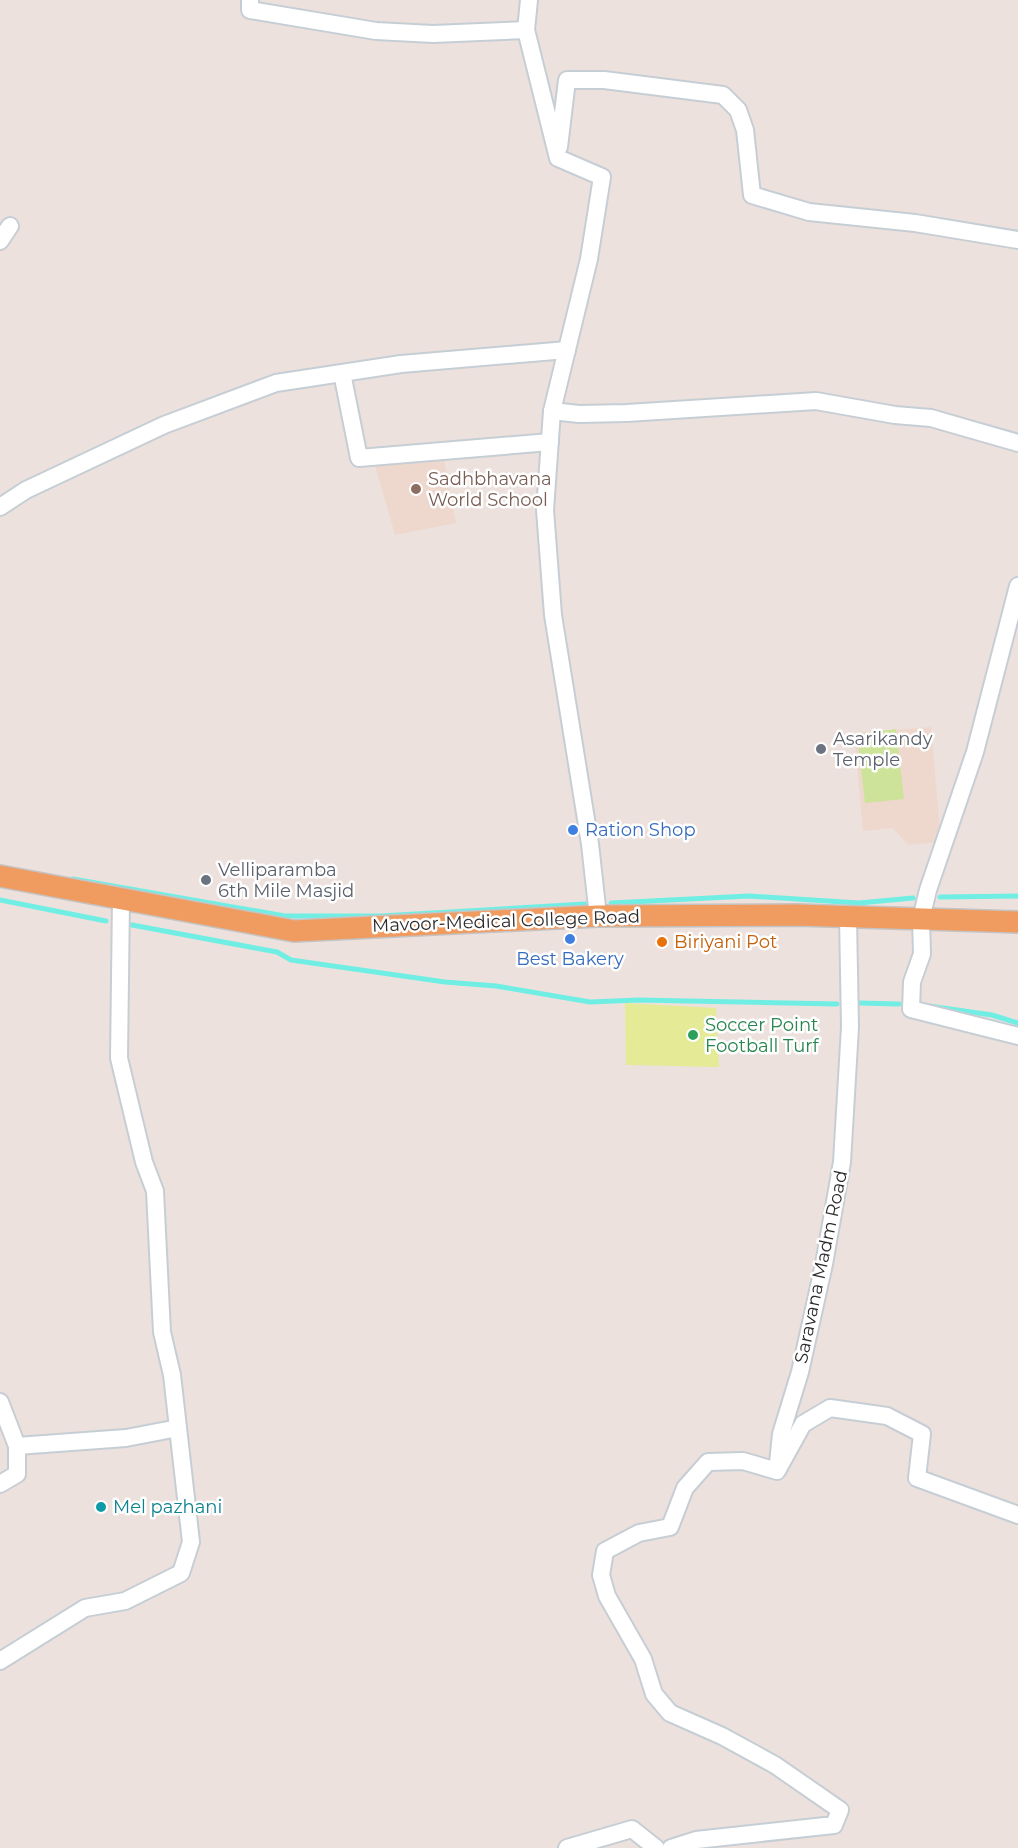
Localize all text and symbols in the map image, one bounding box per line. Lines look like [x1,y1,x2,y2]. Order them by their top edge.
place label: Sadhbhavana World School [428,468,552,511]
marker: Sadhbhavana World School [409,482,423,496]
place label: Asarikandy Temple [833,728,933,771]
marker: Asarikandy Temple [814,742,828,756]
place label: Ration Shop [585,819,696,841]
marker: Ration Shop [566,823,580,837]
place label: Velliparamba 6th Mile Masjid [218,859,354,902]
marker: Velliparamba 6th Mile Masjid [199,873,213,887]
street label: Mavoor-Medical College Road [372,905,640,937]
place label: Biriyani Pot [674,931,777,953]
marker: Best Bakery [563,932,577,946]
marker: Biriyani Pot [655,935,669,949]
place label: Best Bakery [516,948,624,970]
place label: Soccer Point Football Turf [705,1014,820,1057]
marker: Soccer Point Football Turf [686,1028,700,1042]
street label: Saravana Madm Road [790,1168,852,1366]
place label: Mel pazhani [113,1496,222,1518]
marker: Mel pazhani [94,1500,108,1514]

